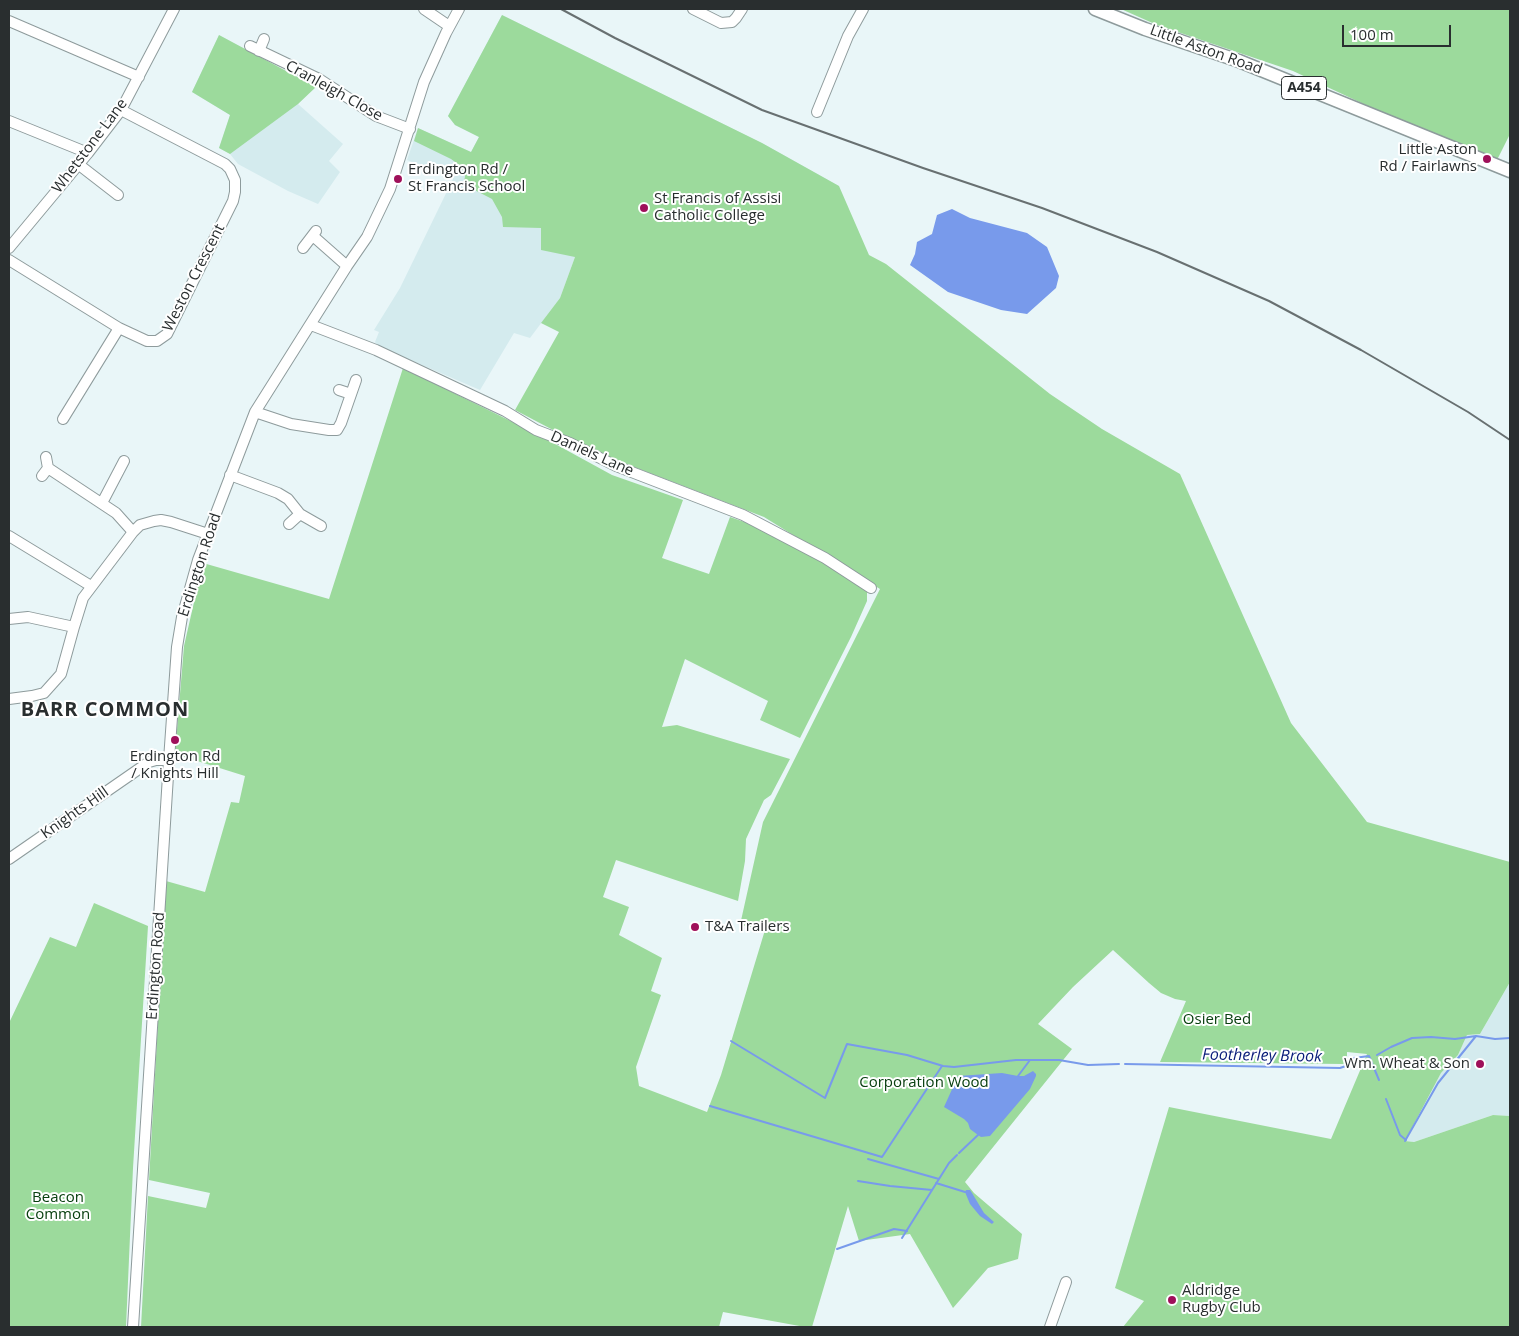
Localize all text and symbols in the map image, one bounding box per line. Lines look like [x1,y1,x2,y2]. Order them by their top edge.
scale bar [1344,15,1453,47]
street label: Little Aston Road [1147,21,1265,79]
text: 100 m [1350,24,1394,44]
street label: Cranleigh Close [282,57,386,125]
road number: A454 [1282,76,1326,100]
street label: Whetstone Lane [49,95,131,197]
place label: Little Aston Rd / Fairlawns [1379,141,1477,176]
marker: Little Aston Rd / Fairlawns [1481,153,1493,165]
place label: Erdington Rd / St Francis School [408,161,525,196]
marker: Erdington Rd / St Francis School [392,173,404,185]
place label: St Francis of Assisi Catholic College [654,190,781,225]
marker: St Francis of Assisi Catholic College [638,202,650,214]
street label: Weston Crescent [159,221,229,335]
street label: Daniels Lane [548,428,636,480]
street label: Erdington Road [175,511,225,619]
district label: BARR COMMON [19,698,191,722]
marker: Erdington Rd / Knights Hill [169,734,181,746]
place label: Erdington Rd / Knights Hill [130,748,220,783]
street label: Knights Hill [38,783,112,843]
street label: Erdington Road [143,911,169,1021]
place label: T&A Trailers [705,918,790,936]
marker: T&A Trailers [689,921,701,933]
park label: Osier Bed [1183,1011,1251,1029]
water label: Footherley Brook [1202,1045,1322,1067]
place label: Wm. Wheat & Son [1344,1055,1470,1073]
marker: Wm. Wheat & Son [1474,1058,1486,1070]
park label: Corporation Wood [859,1074,989,1092]
park label: Beacon Common [26,1189,90,1224]
place label: Aldridge Rugby Club [1182,1282,1261,1317]
marker: Aldridge Rugby Club [1166,1294,1178,1306]

